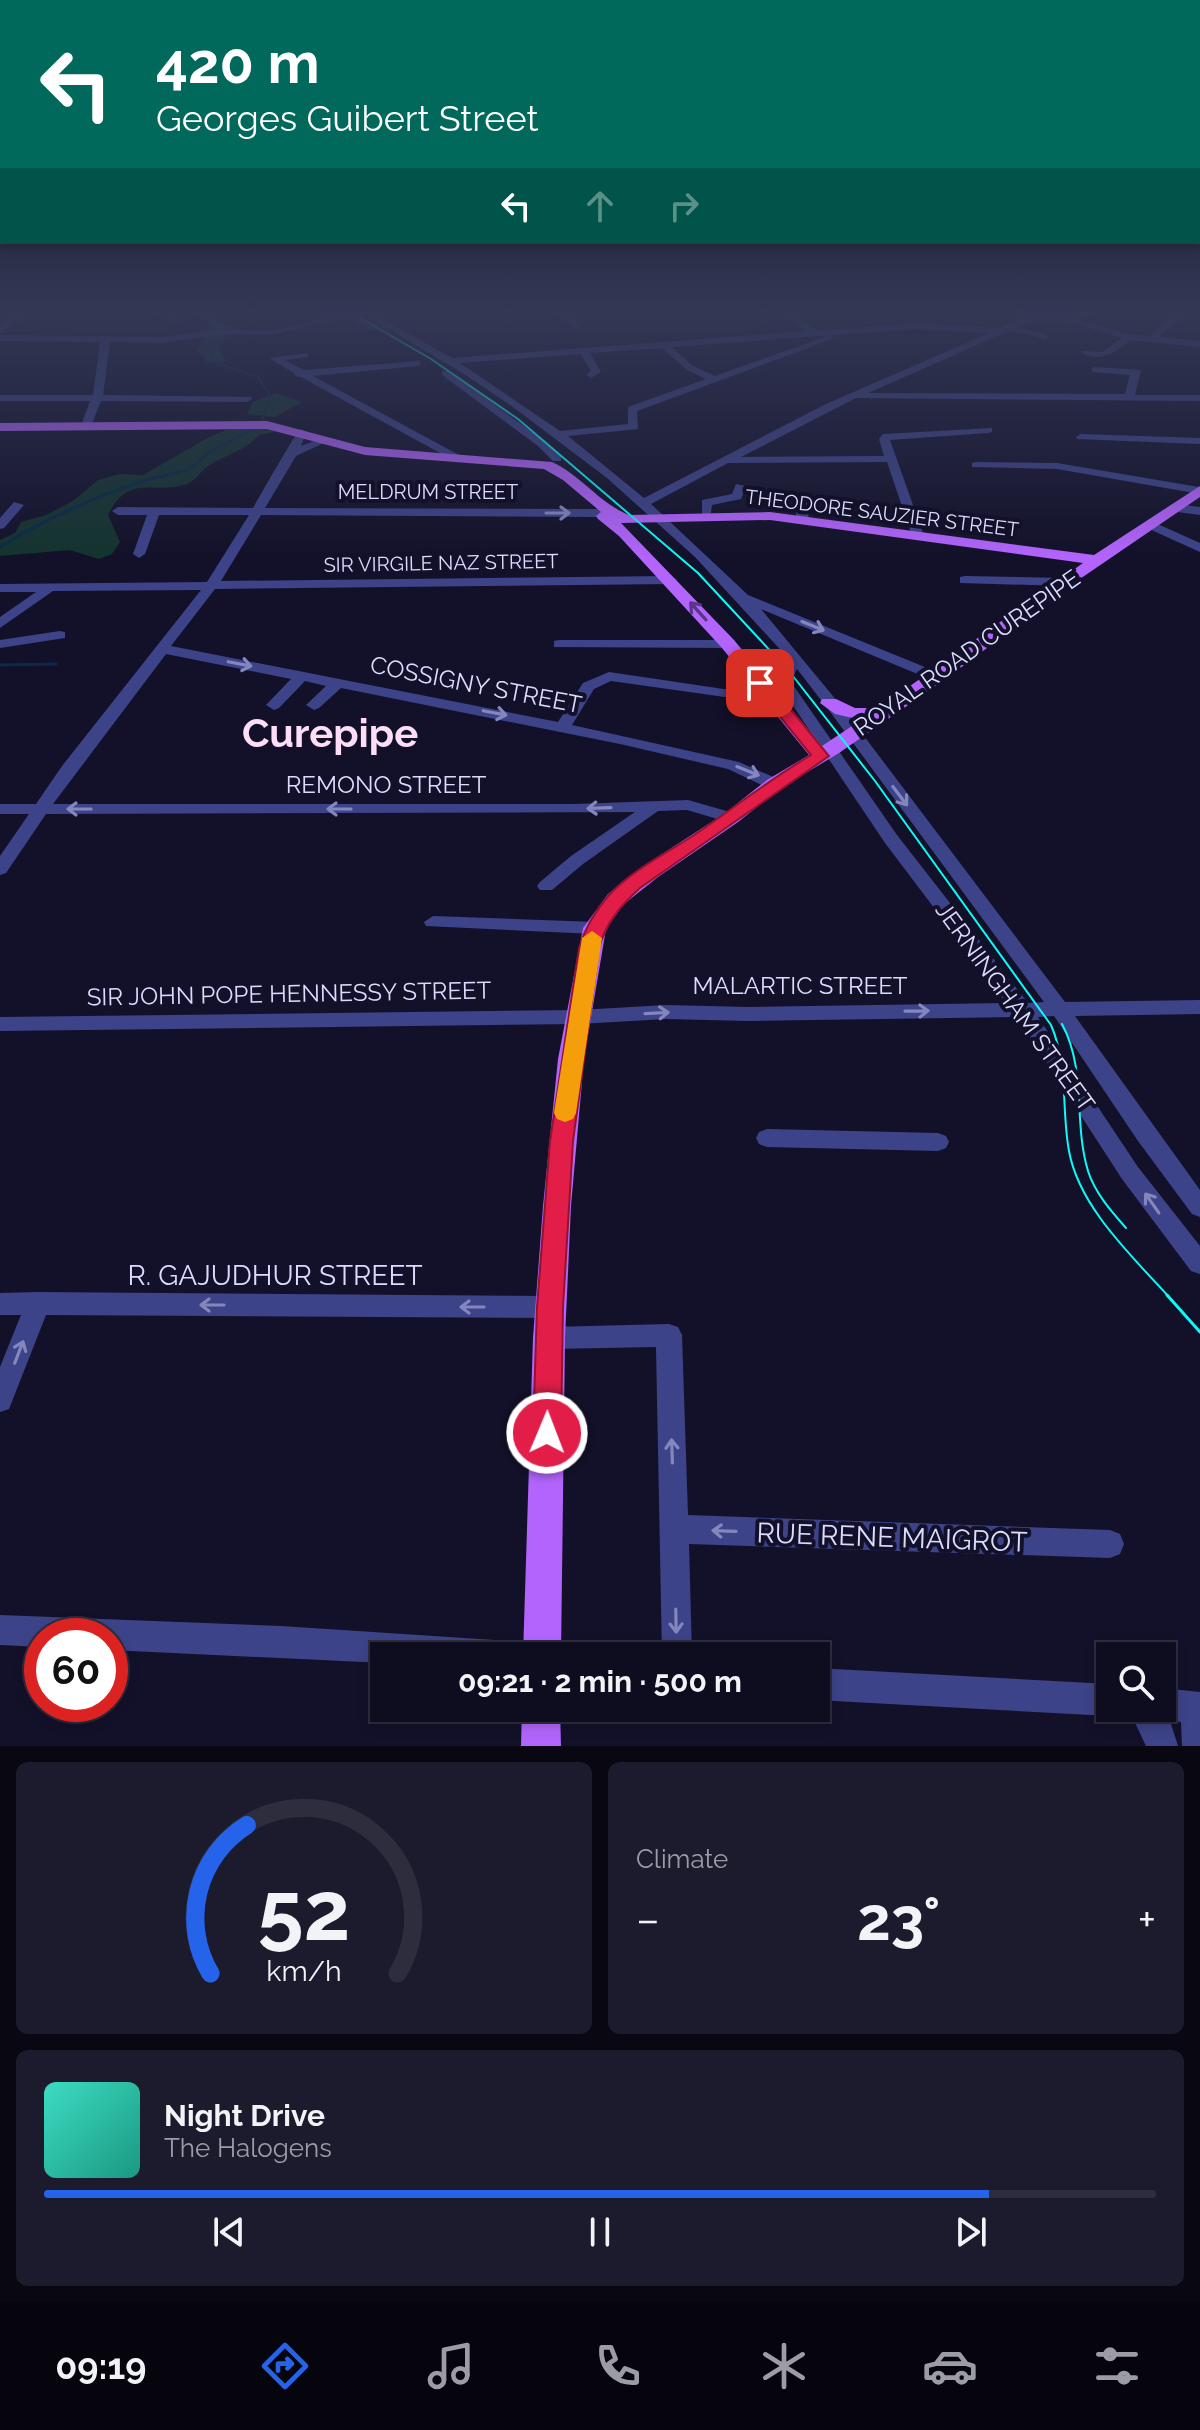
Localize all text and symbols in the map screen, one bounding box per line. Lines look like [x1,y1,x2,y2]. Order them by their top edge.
text: 420 m [156,30,320,96]
icon: left [24,32,128,136]
text: Georges Guibert Street [156,97,538,139]
icon: left [494,184,538,228]
icon: ahead [578,184,622,228]
icon: right [662,184,706,228]
street label: MELDRUM STREET [338,480,518,504]
street label: THEODORE SAUZIER STREET [744,484,1020,542]
one-way arrow [544,505,571,521]
street label: SIR VIRGILE NAZ STREET [323,549,559,577]
street label: ROYAL ROAD CUREPIPE [848,563,1086,742]
one-way arrow [689,601,708,622]
one-way arrow [801,619,825,634]
pin [726,649,794,717]
street label: COSSIGNY STREET [368,650,585,719]
one-way arrow [226,657,252,672]
icon: arrive [738,661,782,705]
one-way arrow [482,706,507,721]
district label: Curepipe [242,709,418,756]
one-way arrow [735,765,760,779]
street label: REMONO STREET [286,770,487,799]
one-way arrow [892,785,909,807]
one-way arrow [66,801,93,817]
one-way arrow [326,801,353,817]
one-way arrow [586,801,613,816]
street label: JERNINGHAM STREET [930,896,1101,1117]
street label: MALARTIC STREET [693,971,908,1000]
street label: SIR JOHN POPE HENNESSY STREET [87,975,492,1012]
one-way arrow [903,1003,930,1019]
one-way arrow [643,1005,670,1020]
one-way arrow [1144,1192,1160,1214]
street label: R. GAJUDHUR STREET [127,1259,423,1292]
one-way arrow [199,1297,226,1313]
one-way arrow [459,1299,486,1315]
one-way arrow [13,1340,27,1365]
position arrow [505,1391,589,1475]
one-way arrow [665,1438,680,1465]
street label: RUE RENE MAIGROT [756,1516,1028,1559]
one-way arrow [711,1524,738,1539]
one-way arrow [668,1607,684,1634]
speed limit sign: 60 [24,1618,128,1722]
map controls [1096,1642,1176,1722]
button: search [1096,1642,1176,1722]
text: 09:21 · 2 min · 500 m [458,1664,742,1699]
text: Climate [636,1844,728,1874]
text: 52 [257,1862,351,1959]
text: 23° [857,1884,940,1954]
text: − [636,1894,660,1945]
text: + [1138,1894,1156,1945]
text: km/h [266,1954,342,1988]
text: Night Drive [164,2098,325,2133]
text: The Halogens [164,2133,332,2163]
icon: previous [207,2210,251,2254]
icon: pause [578,2210,622,2254]
icon: next [949,2210,993,2254]
icon: directions [257,2338,313,2394]
icon: music [423,2338,479,2394]
icon: phone [590,2338,646,2394]
icon: climate [756,2338,812,2394]
icon: car [922,2338,978,2394]
icon: filters [1089,2338,1145,2394]
text: 09:19 [55,2345,146,2387]

